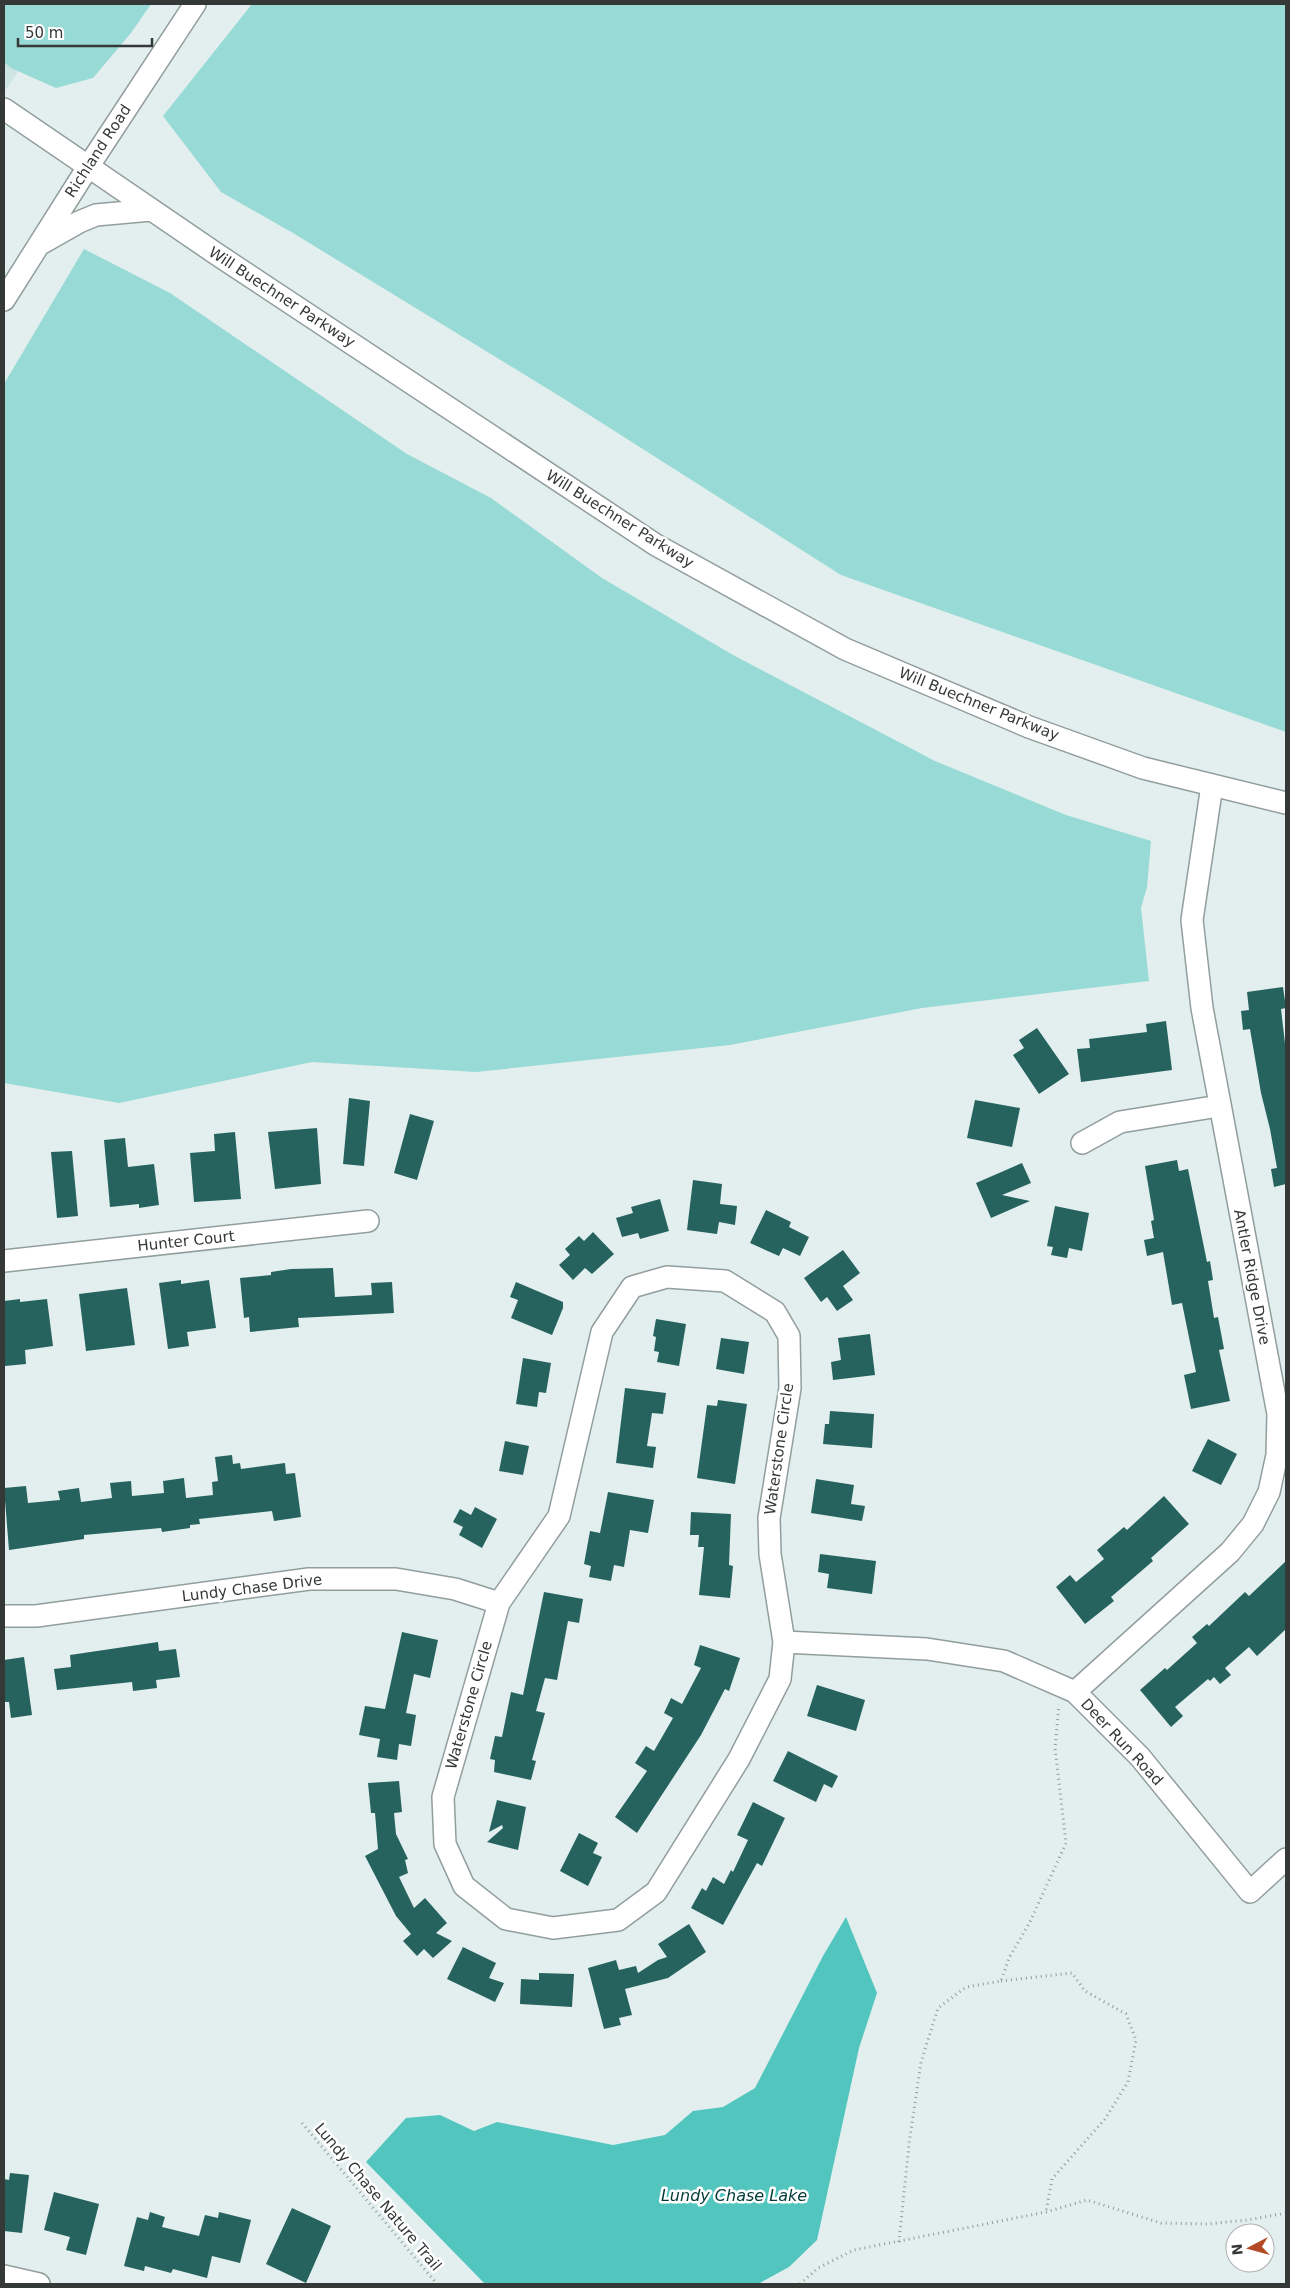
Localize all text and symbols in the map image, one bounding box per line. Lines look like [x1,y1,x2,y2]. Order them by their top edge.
scale bar [18,15,151,47]
text: 50 m [25,24,63,42]
street label: Richland Road [61,101,135,201]
street label: Will Buechner Parkway [205,243,359,351]
street label: Will Buechner Parkway [543,466,697,572]
street label: Will Buechner Parkway [896,664,1062,744]
street label: Antler Ridge Drive [1230,1208,1274,1346]
street label: Hunter Court [137,1227,236,1255]
street label: Waterstone Circle [761,1382,797,1516]
street label: Lundy Chase Drive [181,1570,323,1606]
street label: Waterstone Circle [442,1639,496,1771]
street label: Deer Run Road [1077,1695,1167,1789]
street label: Lundy Chase Nature Trail [311,2119,445,2275]
water label: Lundy Chase Lake [661,2186,807,2205]
north arrow [1225,2223,1275,2273]
text: N [1229,2243,1246,2256]

